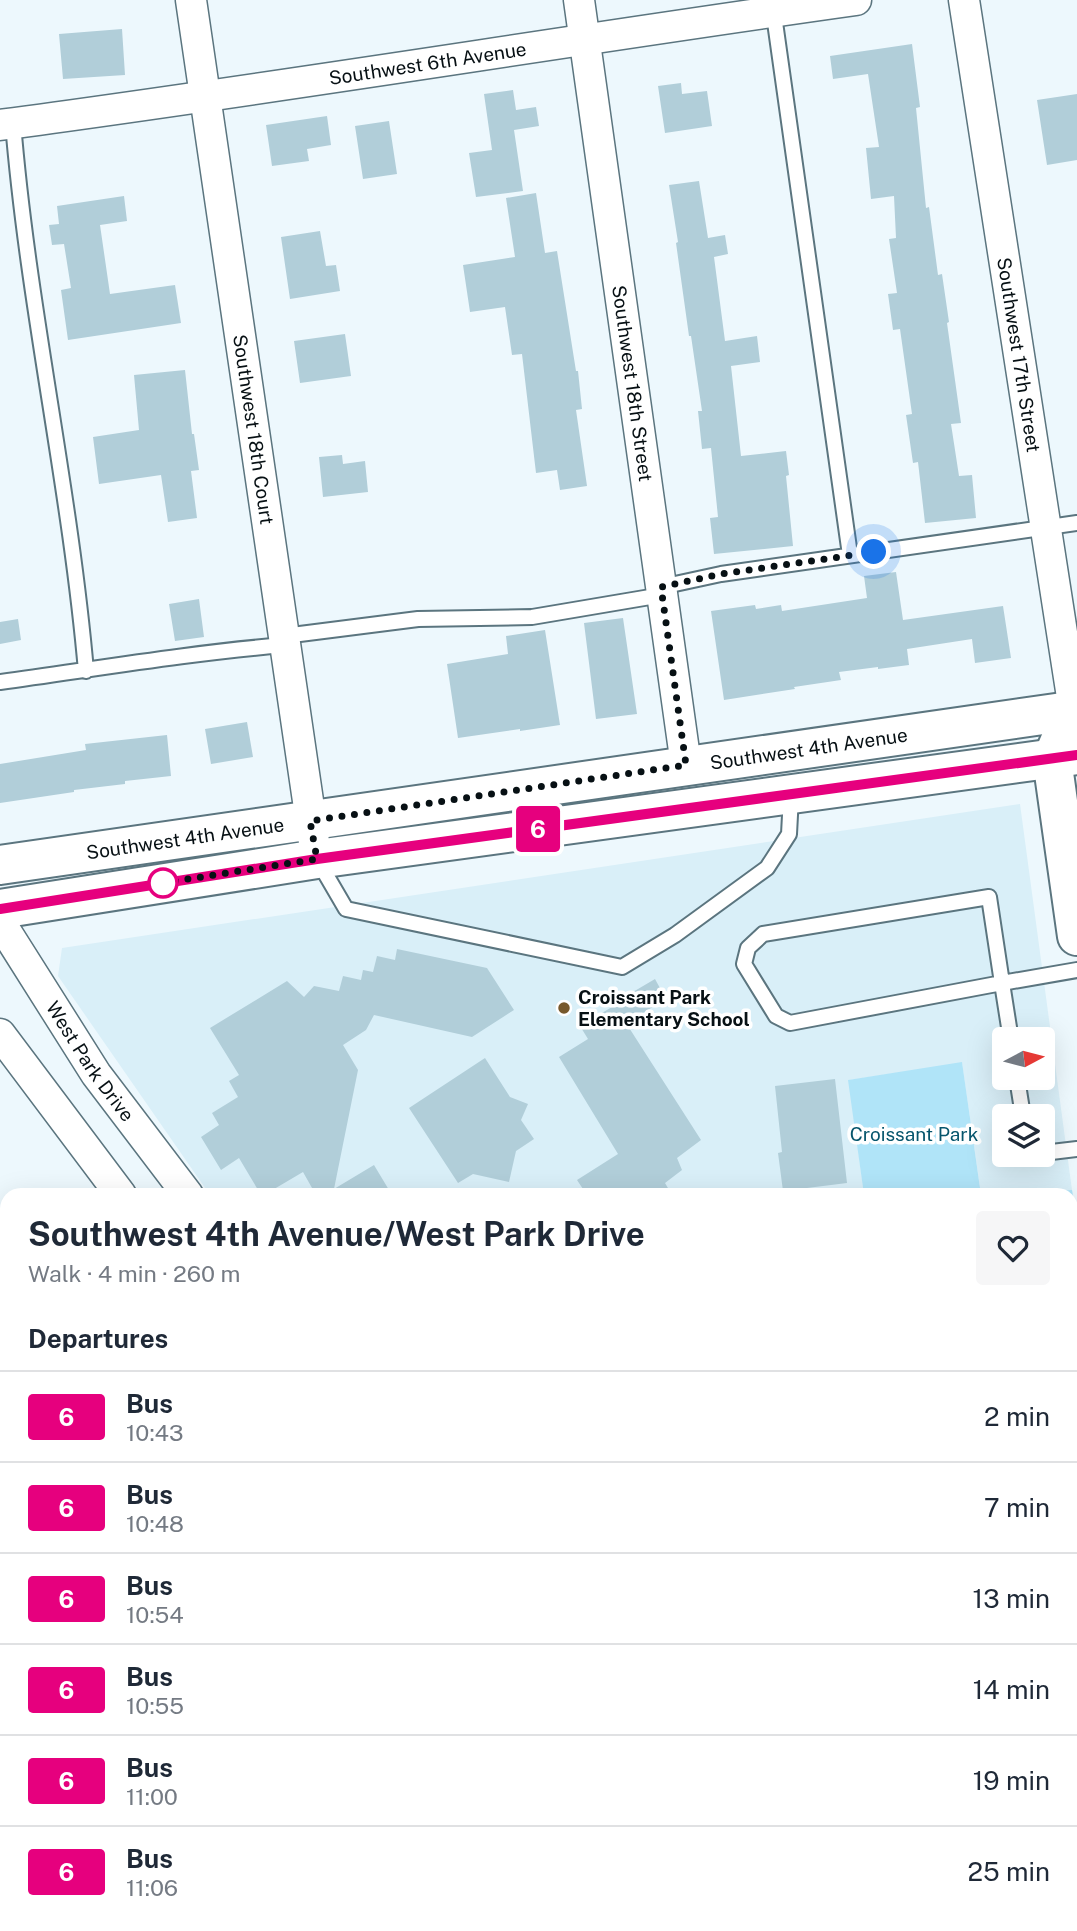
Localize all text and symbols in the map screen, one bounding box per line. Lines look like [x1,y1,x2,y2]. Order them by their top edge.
street label: Southwest 6th Avenue [327,38,528,89]
street label: Southwest 17th Street [993,256,1045,454]
street label: Southwest 18th Street [608,284,657,483]
street label: Southwest 18th Court [229,333,278,526]
your location [856,534,891,569]
street label: Southwest 4th Avenue [708,724,909,774]
line badge: 6 [515,806,561,852]
street label: Southwest 4th Avenue [85,813,285,863]
text: 6 [530,815,546,843]
unlabelled marker [148,868,178,898]
place label: Croissant Park Elementary School [578,986,750,1030]
street label: West Park Drive [42,997,139,1125]
marker: Croissant Park Elementary School [556,1000,572,1016]
north arrow [992,1027,1055,1090]
map controls [992,1027,1055,1167]
button: layers [992,1104,1055,1167]
park label: Croissant Park [850,1123,979,1145]
button: heart [976,1211,1050,1285]
text: Southwest 4th Avenue/West Park Drive [28,1215,645,1253]
text: Walk · 4 min · 260 m [28,1260,241,1287]
text: Departures [28,1323,168,1354]
text: Bus [126,1388,173,1419]
text: 2 min [984,1401,1050,1432]
text: 6 [59,1403,74,1431]
text: 10:43 [126,1419,183,1446]
text: Bus [126,1479,173,1510]
text: 7 min [984,1492,1050,1523]
text: 6 [59,1494,74,1522]
text: 10:48 [126,1510,184,1537]
text: Bus [126,1570,173,1601]
text: 13 min [973,1583,1050,1614]
text: 6 [59,1585,74,1613]
text: 10:54 [126,1601,184,1628]
text: Bus [126,1661,173,1692]
text: 14 min [973,1674,1050,1705]
text: 6 [59,1676,74,1704]
text: 10:55 [126,1692,184,1719]
text: Bus [126,1752,173,1783]
text: 19 min [973,1765,1050,1796]
text: 6 [59,1767,74,1795]
text: 11:00 [126,1783,178,1810]
text: Bus [126,1843,173,1874]
text: 25 min [967,1856,1050,1887]
text: 6 [59,1858,74,1886]
text: 11:06 [126,1874,178,1901]

